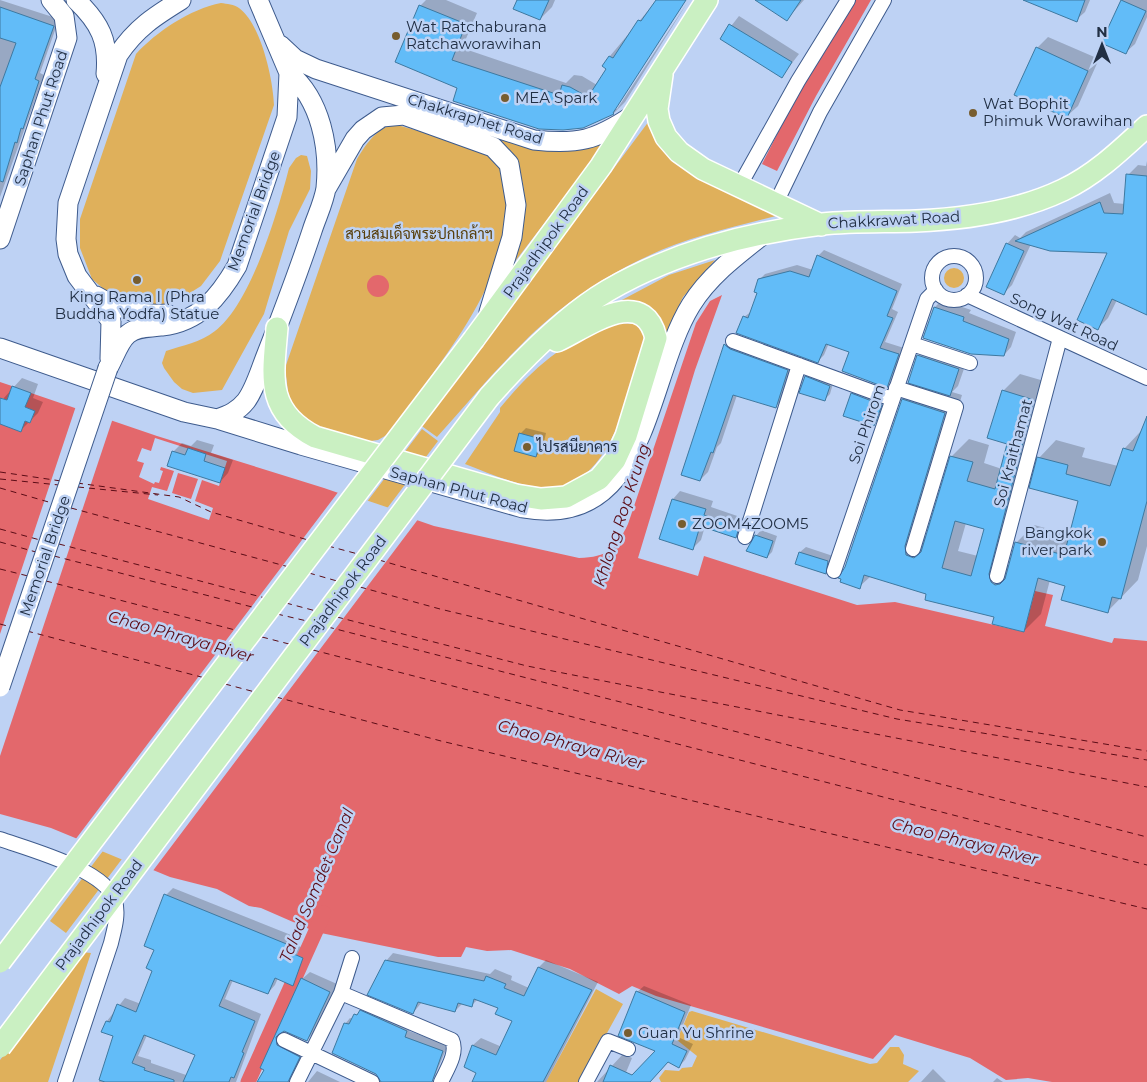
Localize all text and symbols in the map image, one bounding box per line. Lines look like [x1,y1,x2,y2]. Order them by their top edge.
place label: Wat Ratchaburana Ratchaworawihan [406,17,547,53]
north arrow [1077,20,1127,70]
text: N [1096,23,1108,41]
marker: Wat Ratchaburana Ratchaworawihan [390,30,402,42]
street label: Saphan Phut Road [10,48,71,188]
place label: MEA Spark [515,88,597,107]
street label: Chakkraphet Road [405,89,545,148]
marker: MEA Spark [499,92,511,104]
place label: Wat Bophit Phimuk Worawihan [983,94,1133,130]
marker: Wat Bophit Phimuk Worawihan [967,107,979,119]
street label: Memorial Bridge [223,148,284,273]
street label: Prajadhipok Road [499,182,593,301]
street label: Chakkrawat Road [827,207,961,232]
park label: สวนสมเด็จพระปกเกล้าฯ [345,223,493,243]
marker: King Rama I (Phra Buddha Yodfa) Statue [131,274,143,286]
place label: King Rama I (Phra Buddha Yodfa) Statue [55,287,219,323]
street label: Song Wat Road [1007,288,1121,355]
street label: Soi Phirom [844,382,889,466]
street label: Soi Kraithamat [989,397,1036,509]
place label: ไปรสนียาคาร [536,437,618,456]
marker: ไปรสนียาคาร [521,441,533,453]
water label: Khlong Rop Krung [589,441,654,589]
street label: Saphan Phut Road [388,462,530,517]
street label: Memorial Bridge [15,493,74,619]
place label: ZOOM4ZOOM5 [692,514,809,533]
marker: ZOOM4ZOOM5 [676,518,688,530]
place label: Bangkok river park [1021,523,1092,559]
street label: Prajadhipok Road [295,532,390,650]
marker: Bangkok river park [1096,536,1108,548]
water label: Chao Phraya River [106,607,256,667]
water label: Chao Phraya River [496,716,647,773]
water label: Talad Somdet Canal [275,805,358,965]
water label: Chao Phraya River [890,814,1041,869]
street label: Prajadhipok Road [51,856,146,974]
place label: Guan Yu Shrine [638,1023,754,1042]
marker: Guan Yu Shrine [622,1027,634,1039]

